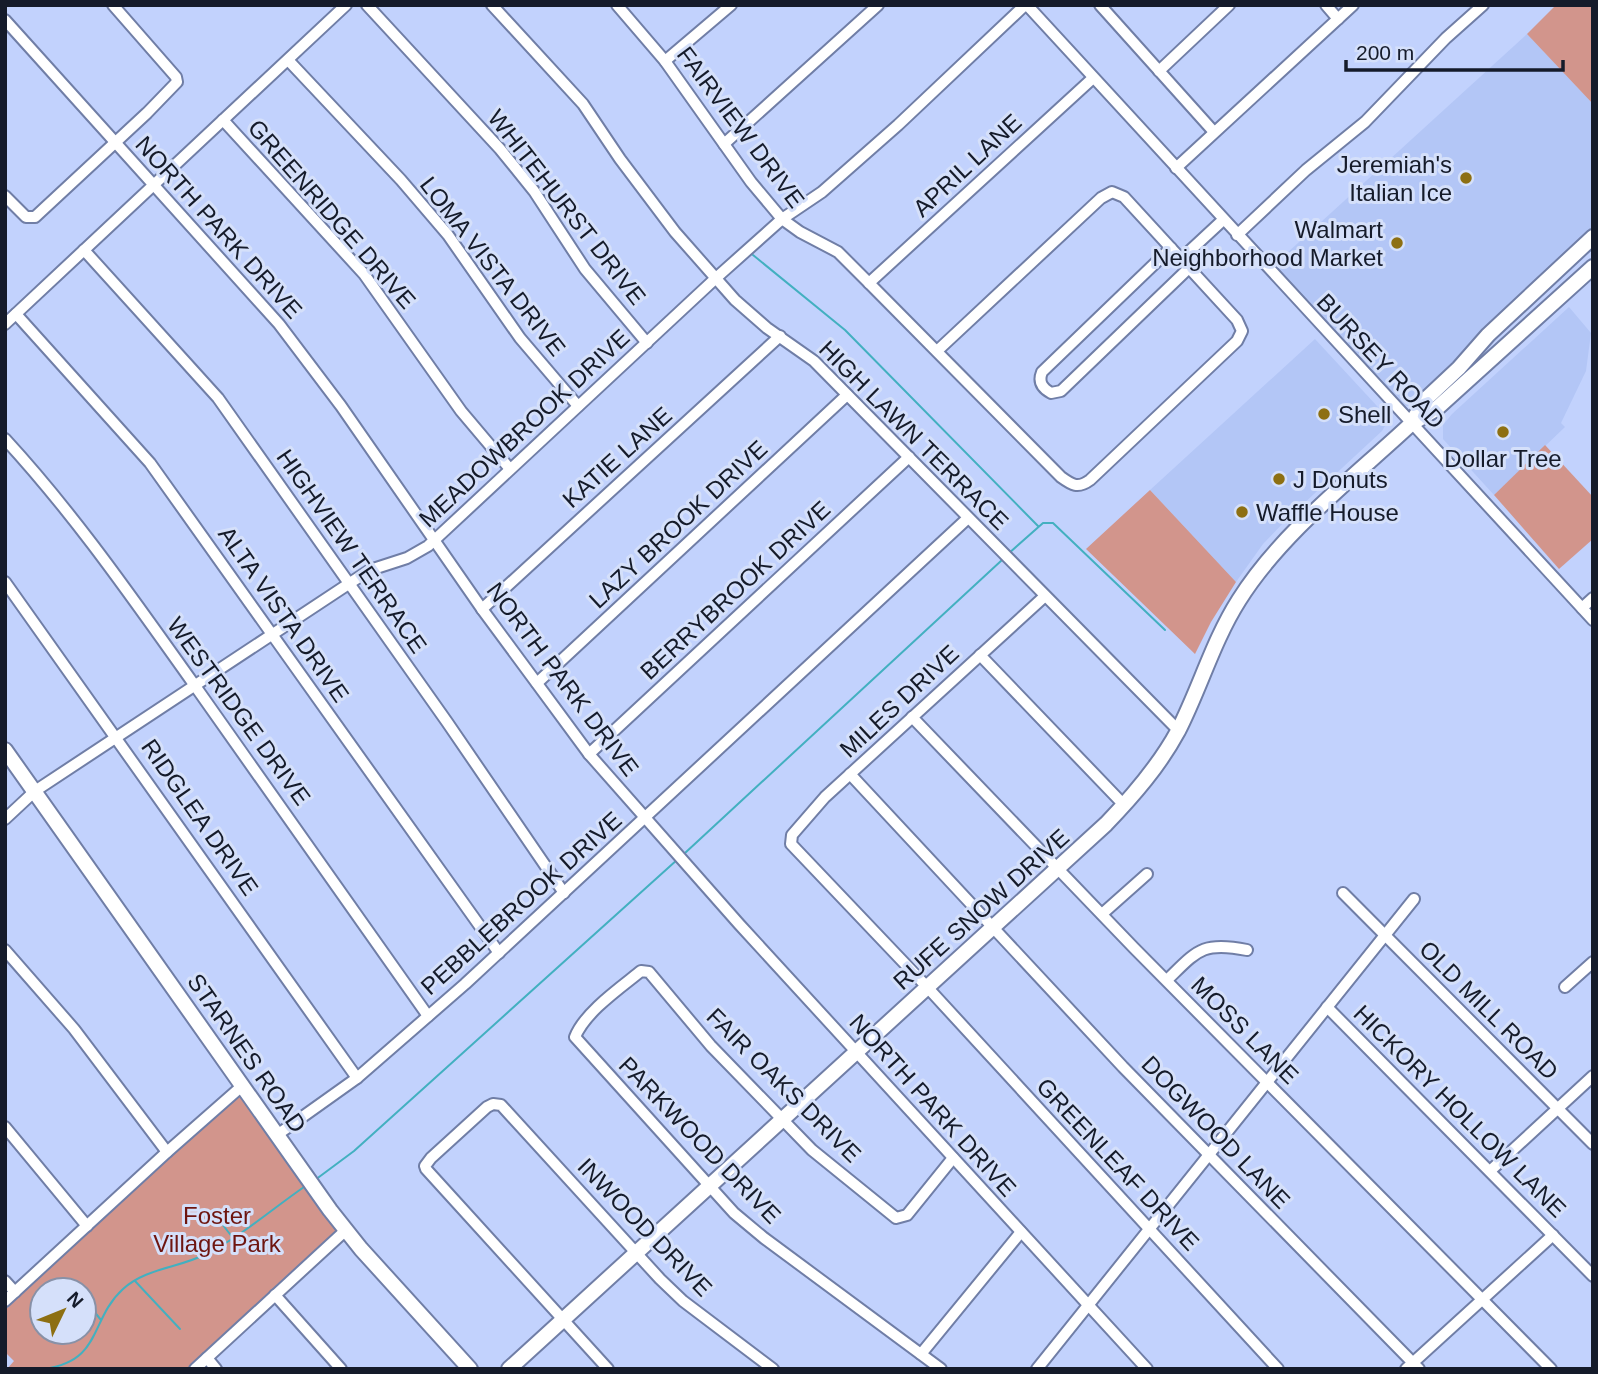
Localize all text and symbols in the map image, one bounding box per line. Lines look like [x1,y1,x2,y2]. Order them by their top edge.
scale bar [1346,28,1563,72]
street label: FAIRVIEW DRIVE [672,41,810,213]
text: 200 m [1356,41,1414,64]
street label: WHITEHURST DRIVE [483,104,651,310]
street label: APRIL LANE [907,108,1027,222]
street label: GREENRIDGE DRIVE [243,114,421,314]
street label: NORTH PARK DRIVE [130,131,308,323]
place label: Jeremiah's Italian Ice [1337,151,1452,206]
marker: Jeremiah's Italian Ice [1458,170,1474,186]
street label: LOMA VISTA DRIVE [415,171,571,361]
place label: Walmart Neighborhood Market [1152,216,1383,271]
marker: Walmart Neighborhood Market [1389,235,1405,251]
street label: BURSEY ROAD [1312,288,1450,434]
street label: MEADOWBROOK DRIVE [413,324,635,532]
street label: HIGH LAWN TERRACE [814,335,1014,535]
street label: KATIE LANE [557,401,677,513]
place label: Shell [1338,401,1391,428]
marker: Shell [1316,406,1332,422]
marker: Dollar Tree [1495,424,1511,440]
street label: LAZY BROOK DRIVE [584,435,772,613]
street label: HIGHVIEW TERRACE [271,444,433,658]
place label: Dollar Tree [1444,445,1562,472]
place label: J Donuts [1293,466,1388,493]
marker: J Donuts [1271,471,1287,487]
street label: BERRYBROOK DRIVE [635,495,835,685]
place label: Waffle House [1256,499,1399,526]
marker: Waffle House [1234,504,1250,520]
street label: ALTA VISTA DRIVE [213,521,355,707]
street label: NORTH PARK DRIVE [481,577,645,781]
street label: WESTRIDGE DRIVE [162,612,316,810]
street label: MILES DRIVE [834,639,964,763]
street label: RIDGLEA DRIVE [136,734,264,900]
street label: PEBBLEBROOK DRIVE [415,806,627,1000]
street label: RUFE SNOW DRIVE [888,823,1074,995]
street label: OLD MILL ROAD [1414,935,1564,1085]
street label: STARNES ROAD [182,968,312,1138]
street label: MOSS LANE [1186,971,1304,1089]
street label: HICKORY HOLLOW LANE [1348,999,1572,1223]
street label: FAIR OAKS DRIVE [701,1002,867,1168]
street label: NORTH PARK DRIVE [844,1009,1022,1201]
street label: DOGWOOD LANE [1136,1050,1296,1214]
street label: PARKWOOD DRIVE [614,1051,786,1229]
street label: GREENLEAF DRIVE [1031,1072,1205,1256]
street label: INWOOD DRIVE [572,1152,718,1302]
park label: Foster Village Park [153,1202,282,1257]
north arrow [28,1276,98,1346]
text: N [63,1288,87,1312]

